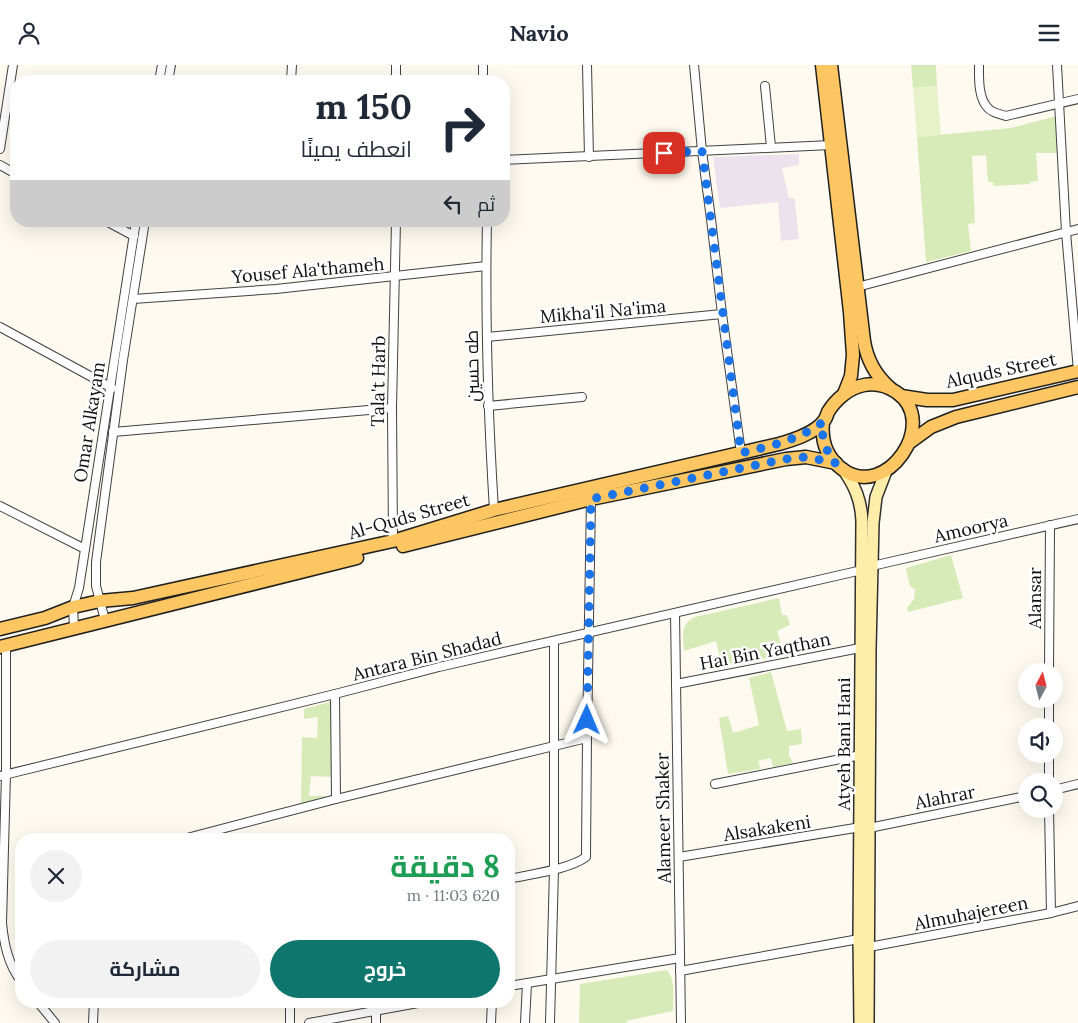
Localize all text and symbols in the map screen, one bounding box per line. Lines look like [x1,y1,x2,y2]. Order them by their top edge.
icon: person [15,19,43,47]
text: Navio [509,19,569,47]
icon: menu [1035,19,1063,47]
text: 150 m [315,84,412,129]
icon: right [430,95,495,160]
pin [643,132,685,174]
text: انعطف يمينًا [301,135,412,163]
icon: arrive [650,139,678,167]
icon: left [439,190,467,218]
text: ثم [477,192,495,216]
street label: Yousef Ala'thameh [230,252,385,288]
street label: Mikha'il Na'ima [539,294,667,328]
street label: طه حسين [460,330,484,402]
street label: Tala't Harb [366,335,390,427]
street label: Alquds Street [943,347,1058,393]
street label: Omar Alkayam [68,360,110,484]
street label: Al-Quds Street [345,488,472,545]
street label: Amoorya [931,508,1010,548]
street label: Alansar [1023,567,1046,630]
street label: Antara Bin Shadad [349,626,504,686]
street label: Hai Bin Yaqthan [698,627,832,675]
north arrow [1018,663,1062,707]
map controls [1018,663,1063,818]
street label: Atyeh Bani Hani [832,677,855,812]
position arrow [560,693,612,745]
button: sound [1018,718,1063,763]
street label: Alameer Shaker [650,752,676,885]
button: search [1018,773,1063,818]
street label: Alahrar [912,780,977,814]
street label: Alsakakeni [721,810,812,846]
text: 8 دقيقة [390,847,500,885]
button: close [30,850,82,902]
text: 620 m · 11:03 [407,885,500,905]
street label: Almuhajereen [911,891,1030,936]
button: مشاركة [30,940,260,998]
button: خروج [270,940,500,998]

